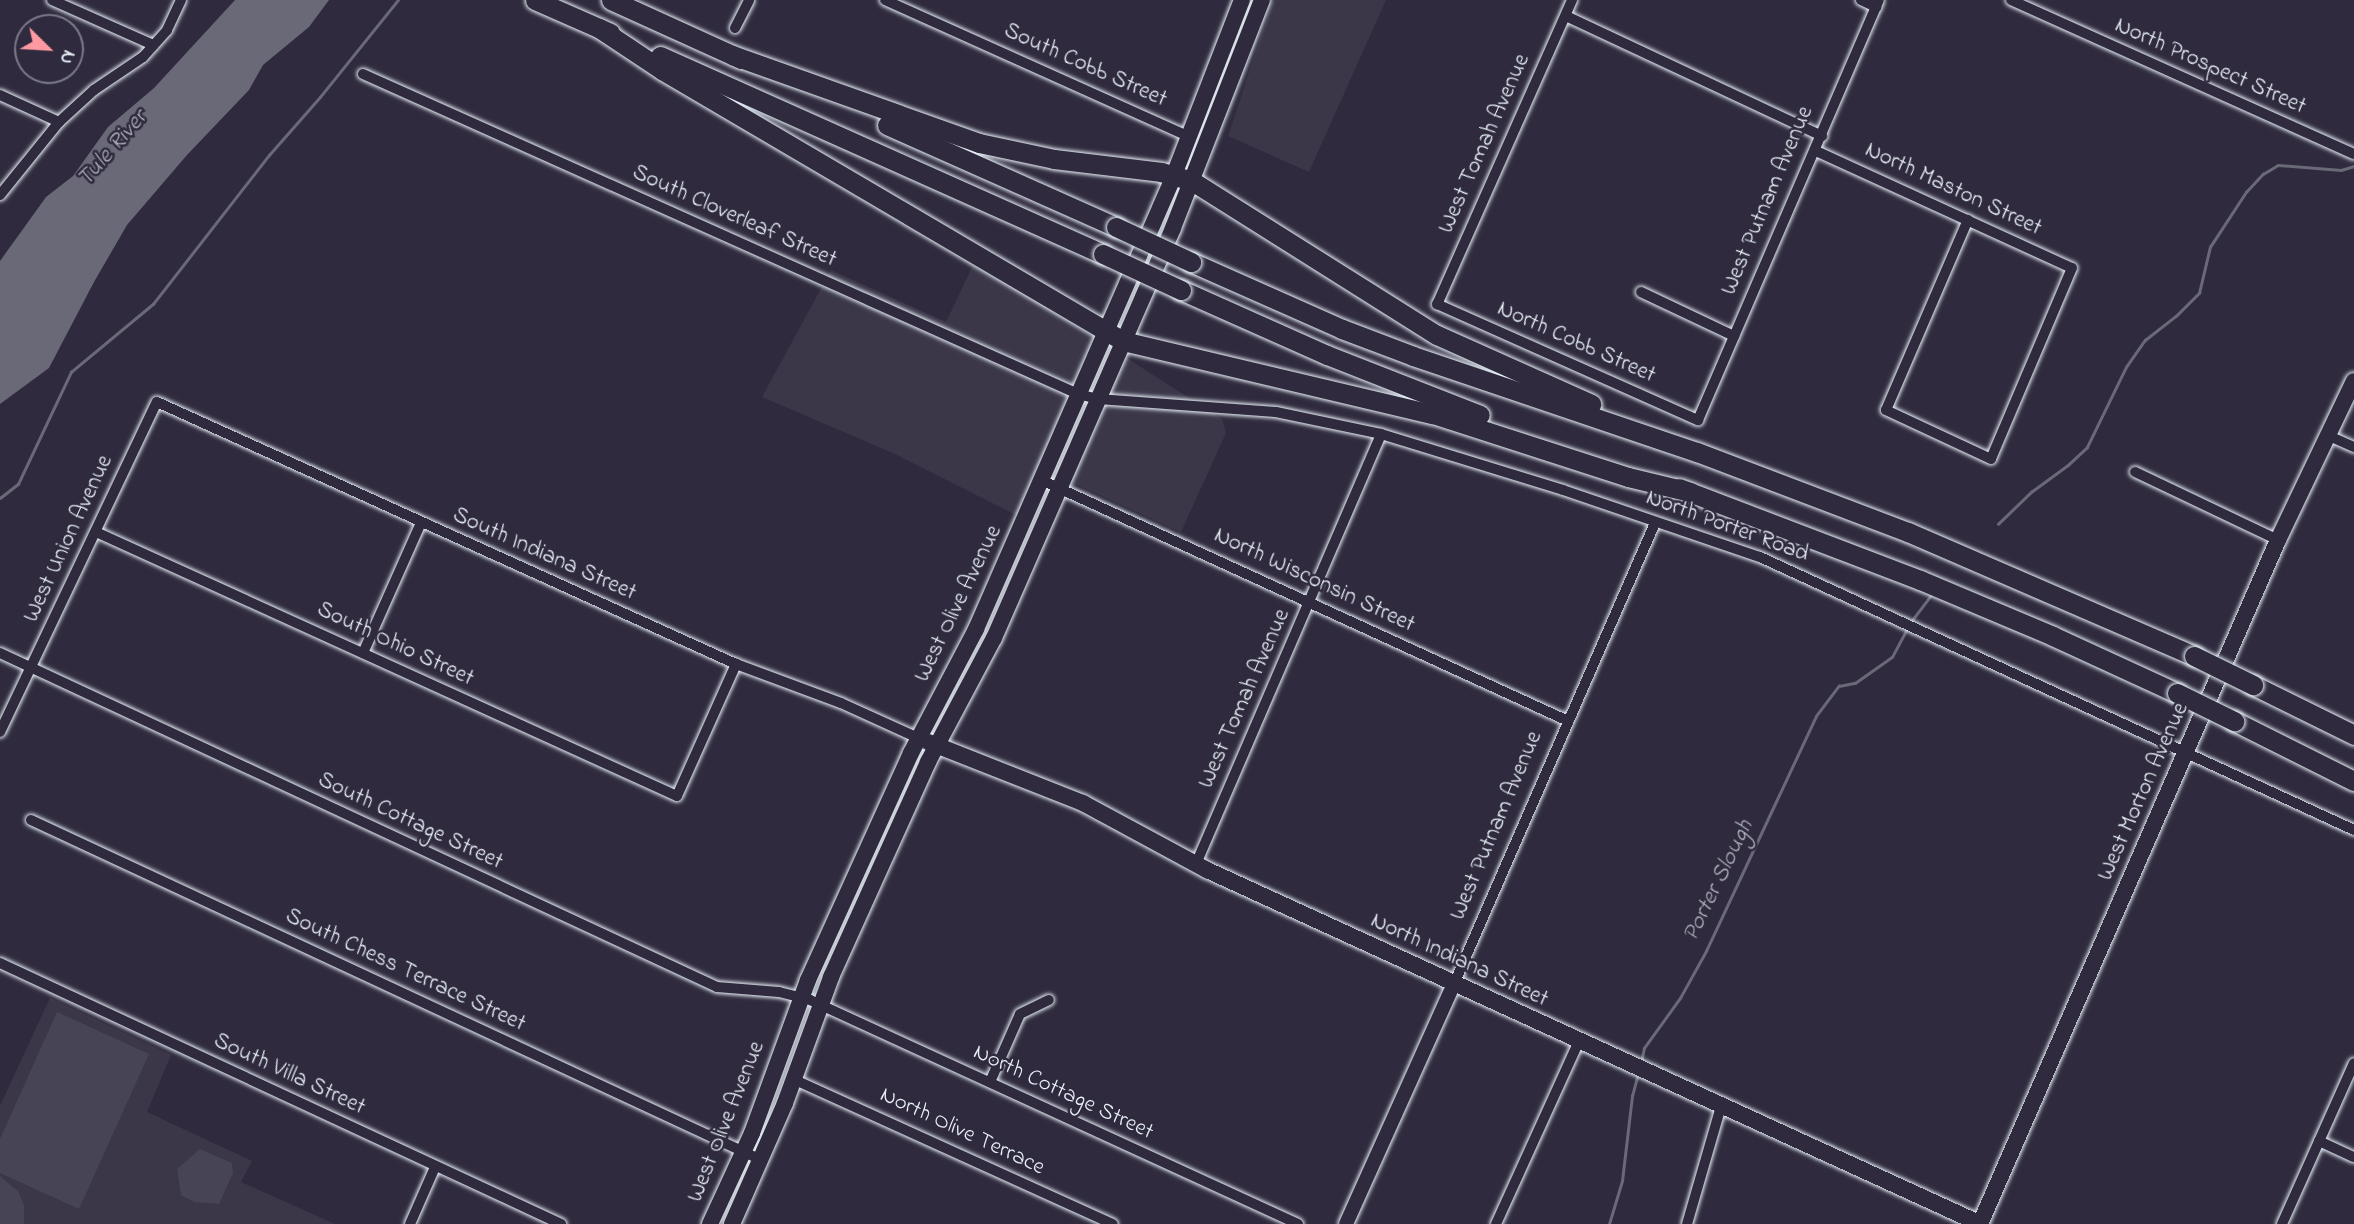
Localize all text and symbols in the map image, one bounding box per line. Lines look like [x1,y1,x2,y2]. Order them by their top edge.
street label: North Prospect Street [2110,12,2310,122]
north arrow [14,14,84,84]
street label: South Cobb Street [999,18,1171,114]
text: N [52,46,82,68]
street label: West Tomah Avenue [1433,50,1537,238]
street label: West Putnam Avenue [1716,103,1820,299]
water label: Tule River [72,105,154,193]
street label: North Maston Street [1860,137,2046,243]
street label: South Cloverleaf Street [628,160,840,274]
street label: North Cobb Street [1493,296,1659,390]
street label: West Union Avenue [18,451,120,627]
street label: North Porter Road [1642,485,1812,569]
street label: South Indiana Street [448,502,640,608]
street label: West Olive Avenue [909,521,1009,687]
street label: North Wisconsin Street [1209,522,1419,640]
street label: South Ohio Street [312,597,478,693]
street label: West Tomah Avenue [1193,605,1297,793]
street label: West Morton Avenue [2092,699,2196,885]
street label: West Putnam Avenue [1445,728,1549,924]
street label: South Cottage Street [313,767,507,877]
water label: Porter Slough [1677,816,1761,946]
street label: South Chess Terrace Street [281,903,529,1039]
street label: North Indiana Street [1366,908,1552,1014]
street label: South Villa Street [209,1028,369,1122]
street label: West Olive Avenue [682,1038,772,1206]
street label: North Cottage Street [968,1039,1158,1147]
street label: North Olive Terrace [875,1082,1049,1182]

